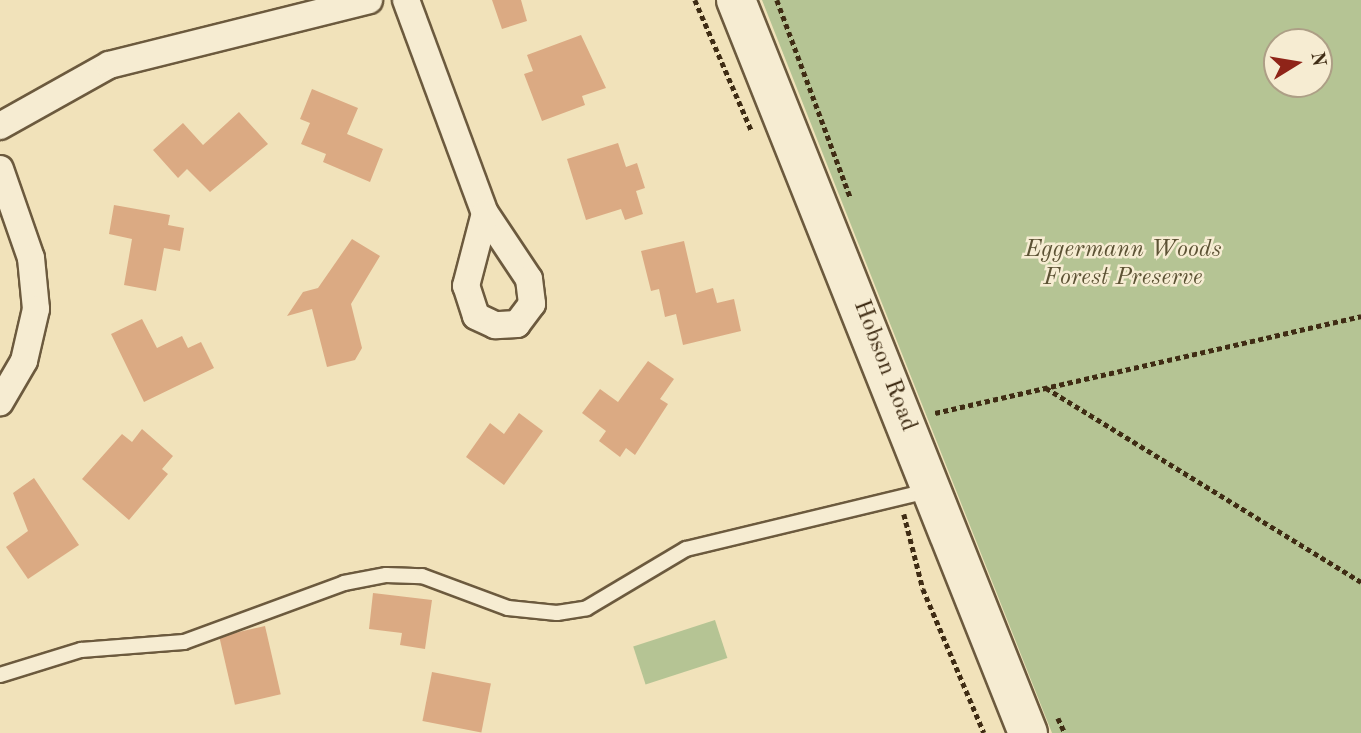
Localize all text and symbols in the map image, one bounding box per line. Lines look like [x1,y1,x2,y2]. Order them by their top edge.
north arrow [1263,28,1333,98]
text: N [1306,50,1328,68]
park label: Eggermann Woods Forest Preserve [1024,237,1222,293]
street label: Hobson Road [846,296,922,436]

